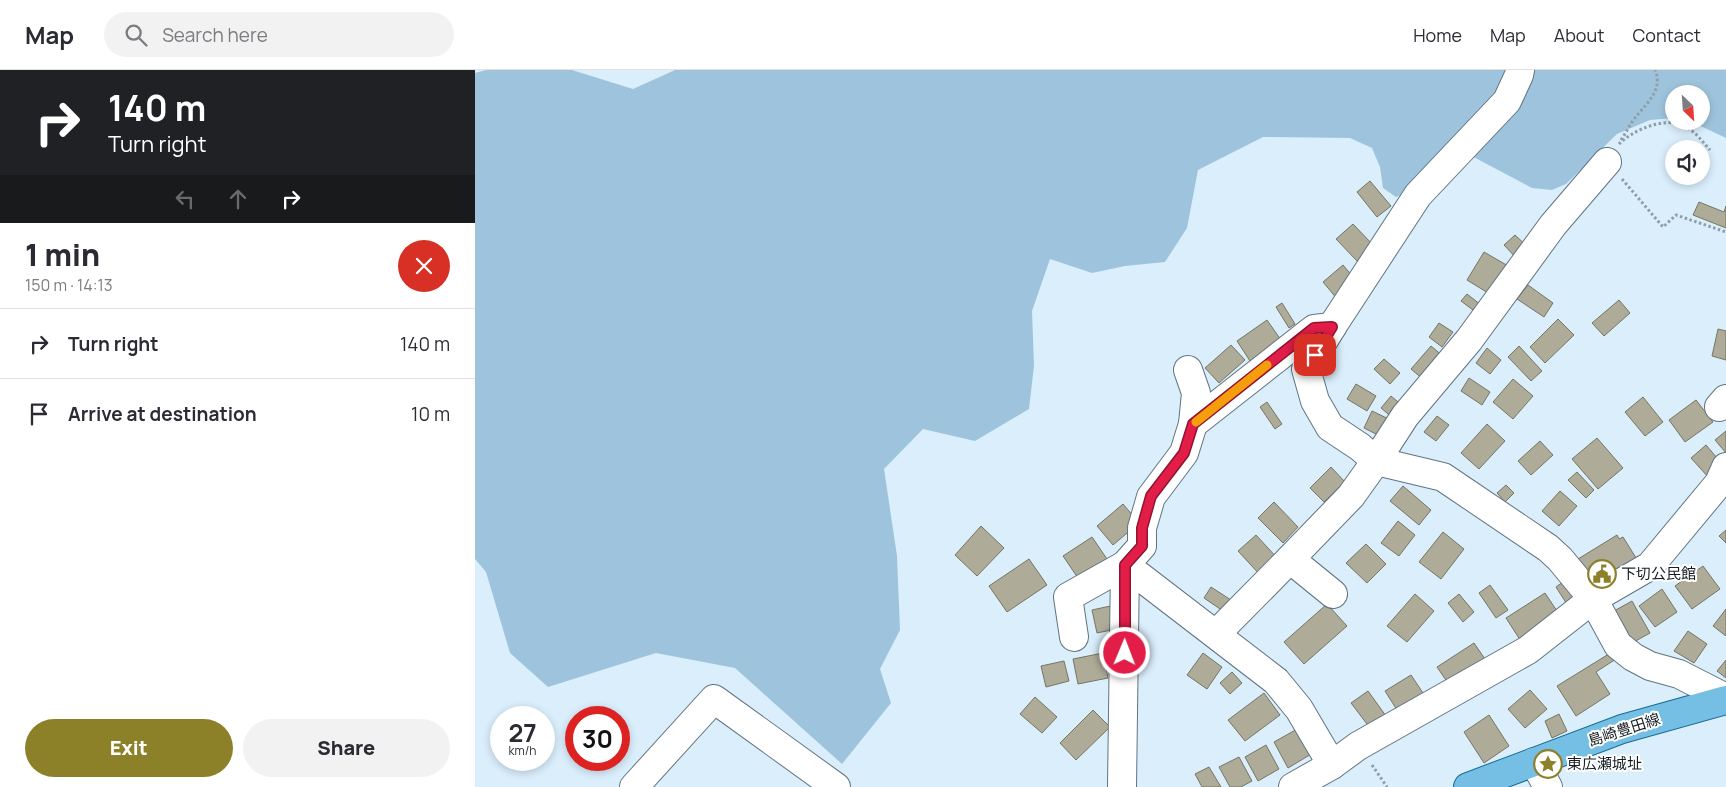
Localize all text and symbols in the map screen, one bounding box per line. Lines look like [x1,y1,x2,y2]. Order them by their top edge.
search box [104,12,454,57]
text: Map [25,18,74,51]
icon: search [122,21,150,49]
text: Search here [162,22,268,48]
text: Home [1413,23,1462,47]
text: Map [1490,23,1526,47]
text: About [1554,23,1604,47]
text: Contact [1632,23,1701,47]
text: 140 m [108,84,206,132]
north arrow [1665,85,1710,130]
map controls [1665,85,1710,185]
icon: right [25,90,90,155]
text: Turn right [108,129,206,159]
button: sound [1665,140,1710,185]
icon: left [171,185,199,213]
icon: ahead [224,185,252,213]
icon: right [277,185,305,213]
text: 1 min [25,234,100,275]
button: close [398,240,450,292]
text: 150 m · 14:13 [25,274,113,296]
icon: right [25,330,53,358]
text: Turn right [68,331,158,357]
text: 140 m [400,331,450,357]
pin [1294,334,1336,376]
icon: arrive [1301,341,1329,369]
icon: arrive [25,400,53,428]
text: Arrive at destination [68,401,257,427]
text: 10 m [411,401,450,427]
public building icon: 下切公民館 [1587,559,1617,589]
place label: 下切公民館 [1621,563,1696,584]
position arrow [1098,626,1150,678]
speed limit sign: 30 [565,706,630,771]
street label: 島崎豊田線 [1585,708,1663,751]
text: 27 [508,715,537,750]
button: Exit [25,719,233,777]
button: Share [243,719,450,777]
text: km/h [509,742,536,759]
place icon: 東広瀬城址 [1533,749,1563,779]
place label: 東広瀬城址 [1567,753,1642,774]

